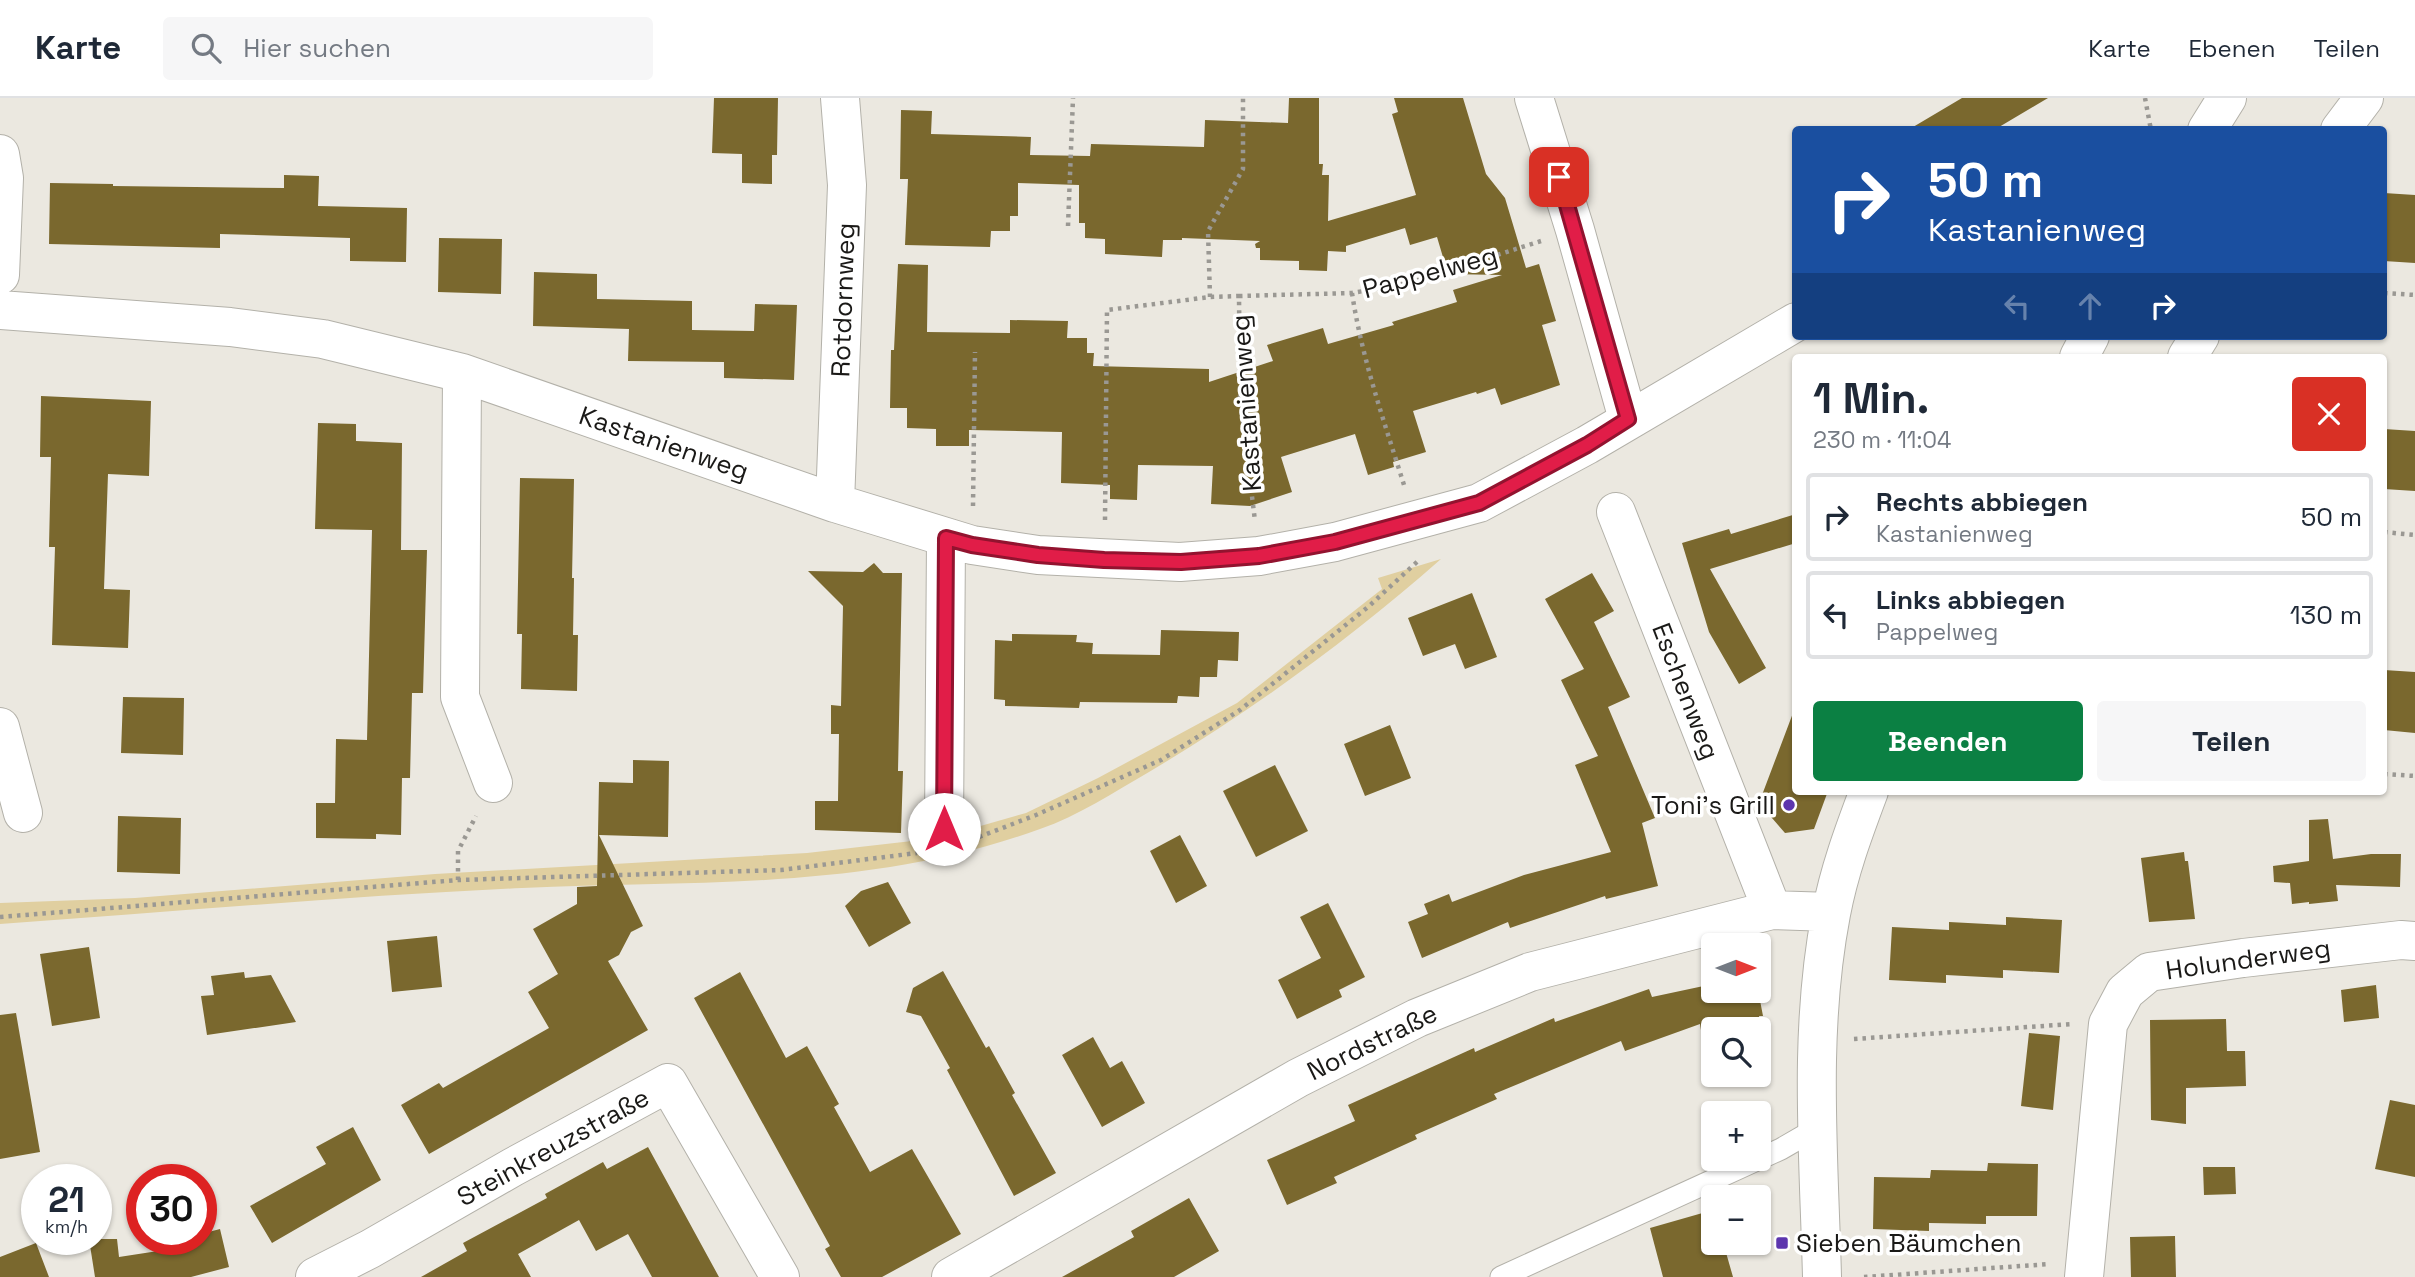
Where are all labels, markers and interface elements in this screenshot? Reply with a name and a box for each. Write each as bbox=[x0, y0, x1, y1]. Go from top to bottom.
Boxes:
search box bbox=[163, 17, 653, 80]
text: Karte bbox=[35, 27, 121, 69]
icon: search bbox=[187, 29, 225, 67]
text: Hier suchen bbox=[243, 31, 391, 65]
text: Karte bbox=[2088, 33, 2151, 64]
text: Ebenen bbox=[2189, 33, 2275, 64]
text: Teilen bbox=[2313, 33, 2380, 64]
pin bbox=[1529, 147, 1589, 207]
text: 50 m bbox=[1928, 149, 2043, 211]
icon: right bbox=[1813, 154, 1904, 245]
icon: arrive bbox=[1540, 158, 1578, 196]
text: Kastanienweg bbox=[1928, 210, 2146, 250]
street label: Rotdornweg bbox=[823, 222, 863, 378]
street label: Pappelweg bbox=[1359, 238, 1501, 306]
icon: left bbox=[1998, 287, 2036, 325]
icon: ahead bbox=[2071, 287, 2109, 325]
icon: right bbox=[2144, 287, 2182, 325]
street label: Kastanienweg bbox=[1223, 313, 1269, 493]
text: 1 Min. bbox=[1813, 372, 1929, 425]
button: close bbox=[2292, 377, 2366, 451]
street label: Kastanienweg bbox=[575, 398, 753, 488]
text: 230 m · 11:04 bbox=[1813, 425, 1951, 455]
text: Rechts abbiegen bbox=[1876, 485, 2088, 519]
icon: right bbox=[1817, 498, 1855, 536]
text: 50 m bbox=[2301, 500, 2362, 534]
text: Kastanienweg bbox=[1876, 519, 2033, 549]
text: Links abbiegen bbox=[1876, 583, 2065, 617]
icon: left bbox=[1817, 596, 1855, 634]
text: 130 m bbox=[2290, 598, 2362, 632]
text: Pappelweg bbox=[1876, 617, 1998, 647]
street label: Eschenweg bbox=[1644, 618, 1728, 764]
button: Beenden bbox=[1813, 701, 2083, 781]
button: Teilen bbox=[2097, 701, 2366, 781]
place label: Toni's Grill bbox=[1651, 788, 1775, 822]
position arrow bbox=[907, 792, 981, 866]
marker: Toni's Grill bbox=[1781, 797, 1797, 813]
street label: Holunderweg bbox=[2163, 931, 2333, 987]
north arrow bbox=[1701, 933, 1771, 1003]
map controls bbox=[1701, 933, 1771, 1255]
street label: Nordstraße bbox=[1301, 996, 1443, 1088]
button: search bbox=[1701, 1017, 1771, 1087]
street label: Steinkreuzstraße bbox=[451, 1080, 655, 1214]
button: + bbox=[1701, 1101, 1771, 1171]
speed limit sign: 30 bbox=[126, 1164, 217, 1255]
text: 21 bbox=[48, 1178, 85, 1222]
button: − bbox=[1701, 1185, 1771, 1255]
text: km/h bbox=[45, 1215, 88, 1238]
place label: Sieben Bäumchen bbox=[1796, 1226, 2021, 1260]
marker: Sieben Bäumchen bbox=[1774, 1235, 1790, 1251]

